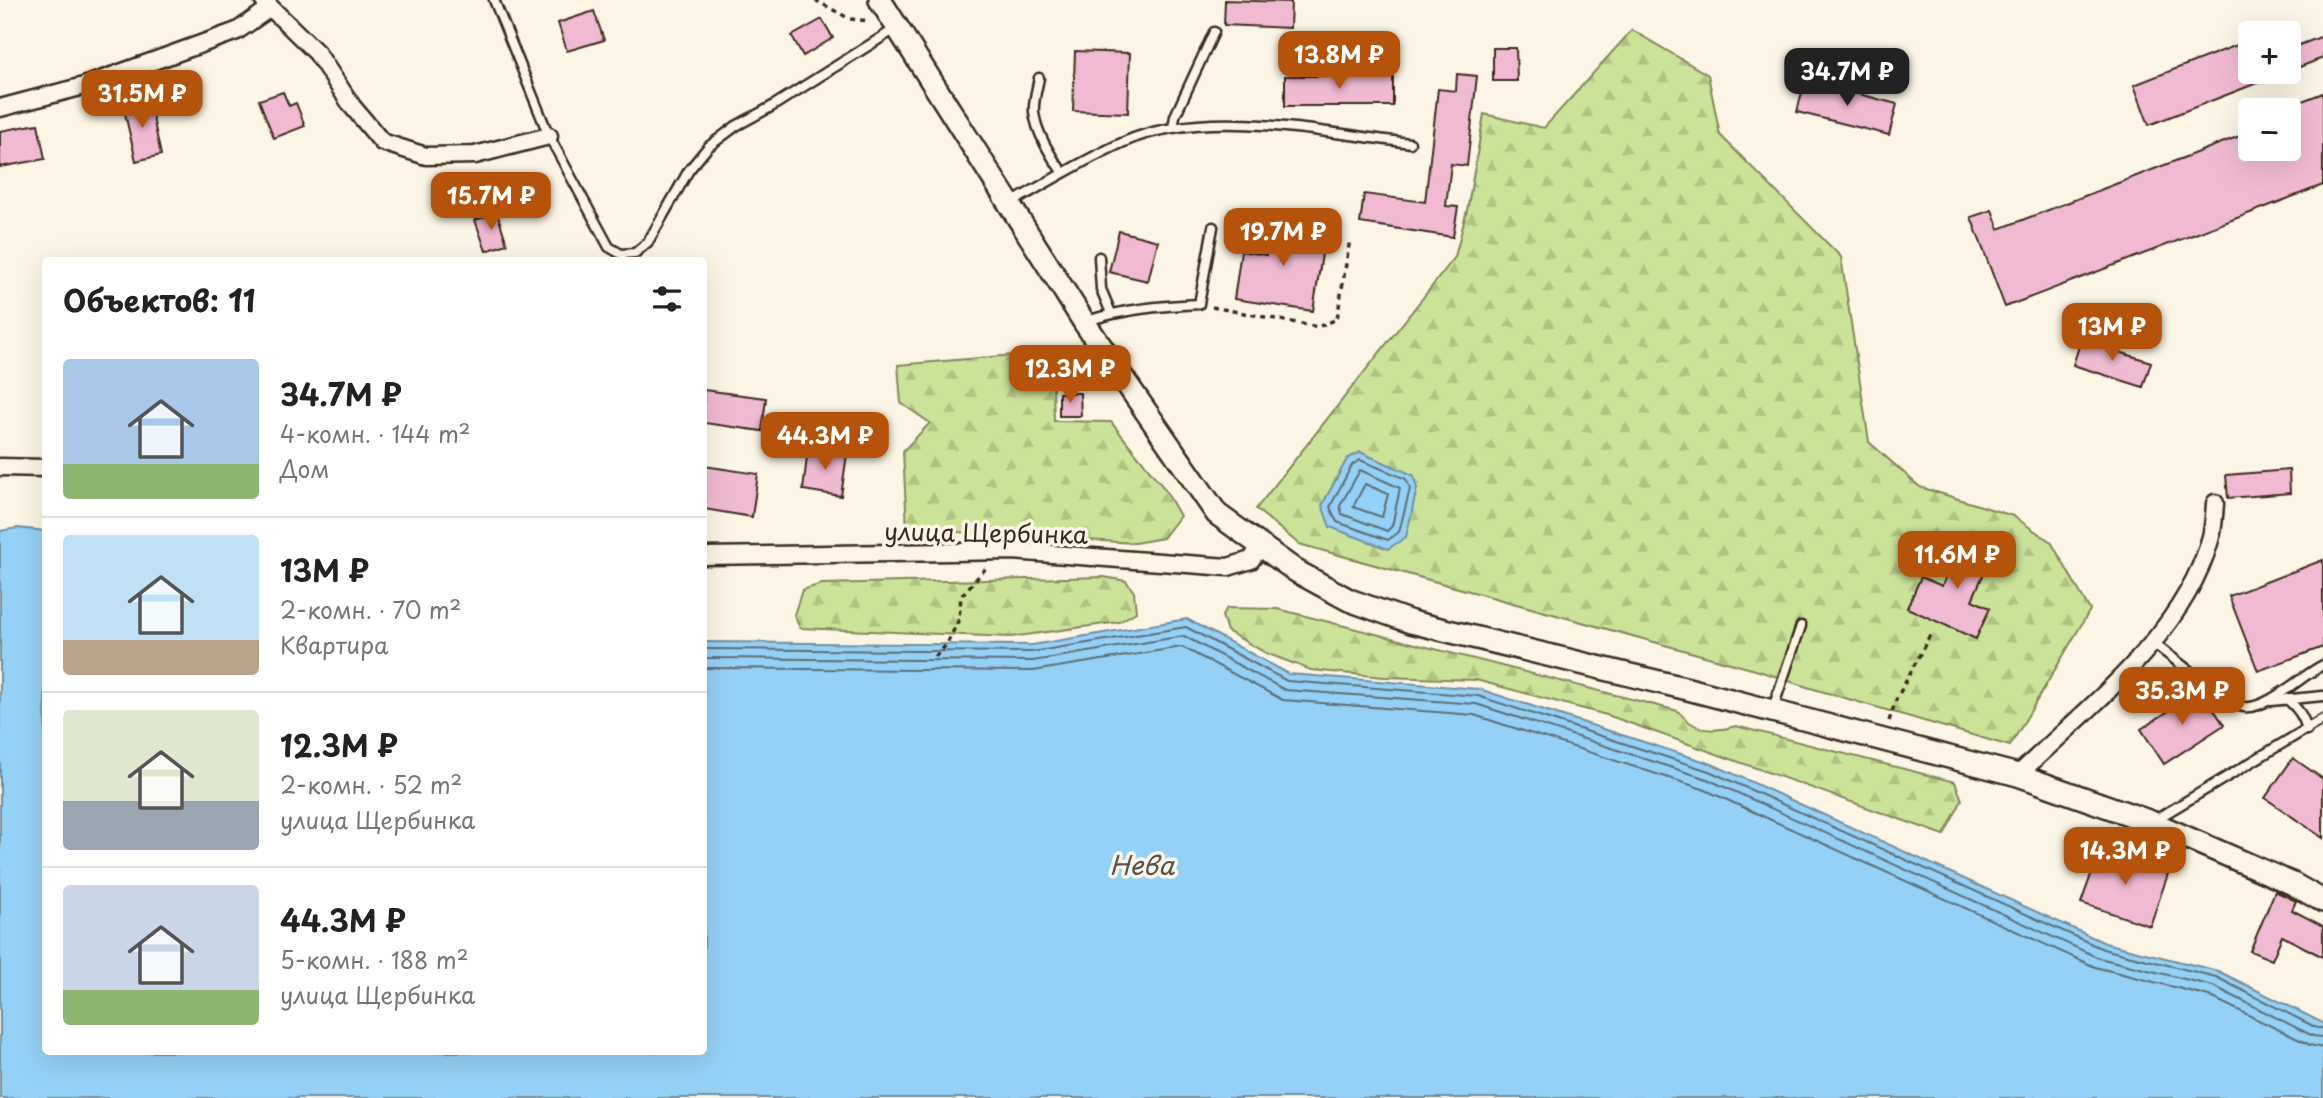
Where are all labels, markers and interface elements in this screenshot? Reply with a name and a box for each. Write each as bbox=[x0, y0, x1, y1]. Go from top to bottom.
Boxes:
map controls bbox=[2238, 21, 2301, 161]
button: + bbox=[2238, 21, 2301, 84]
pin: 13.8M ₽ bbox=[1274, 32, 1404, 91]
text: 13.8M ₽ bbox=[1294, 36, 1384, 71]
pin: 34.7M ₽ bbox=[1782, 48, 1912, 108]
text: 34.7M ₽ bbox=[1800, 53, 1894, 88]
pin: 31.5M ₽ bbox=[77, 71, 207, 130]
text: 31.5M ₽ bbox=[98, 75, 186, 110]
button: − bbox=[2238, 98, 2301, 161]
pin: 15.7M ₽ bbox=[426, 173, 556, 232]
text: 15.7M ₽ bbox=[447, 177, 535, 212]
pin: 19.7M ₽ bbox=[1218, 208, 1348, 268]
text: 19.7M ₽ bbox=[1240, 213, 1326, 248]
text: Объектов: 11 bbox=[63, 277, 256, 322]
icon: filters bbox=[648, 280, 686, 318]
pin: 13M ₽ bbox=[2063, 304, 2161, 363]
text: 13M ₽ bbox=[2078, 308, 2146, 343]
pin: 12.3M ₽ bbox=[1005, 346, 1135, 405]
text: 12.3M ₽ bbox=[1025, 350, 1115, 385]
text: 34.7M ₽ bbox=[280, 371, 402, 416]
icon: home bbox=[119, 387, 203, 471]
pin: 44.3M ₽ bbox=[760, 412, 890, 472]
text: 4-комн. · 144 m² bbox=[280, 416, 471, 451]
text: 44.3M ₽ bbox=[777, 417, 873, 452]
text: Дом bbox=[280, 451, 329, 486]
street label: улица Щербинка bbox=[884, 512, 1088, 552]
pin: 11.6M ₽ bbox=[1892, 532, 2022, 591]
text: 11.6M ₽ bbox=[1914, 536, 2000, 571]
text: 13M ₽ bbox=[280, 547, 369, 592]
icon: home bbox=[119, 563, 203, 647]
text: 2-комн. · 70 m² bbox=[280, 592, 461, 627]
text: Квартира bbox=[280, 627, 388, 662]
pin: 35.3M ₽ bbox=[2117, 668, 2247, 727]
text: 35.3M ₽ bbox=[2135, 672, 2229, 707]
text: 12.3M ₽ bbox=[280, 722, 398, 767]
icon: home bbox=[119, 738, 203, 822]
text: 2-комн. · 52 m² bbox=[280, 767, 462, 802]
text: улица Щербинка bbox=[280, 802, 475, 837]
pin: 14.3M ₽ bbox=[2060, 828, 2190, 887]
text: 14.3M ₽ bbox=[2080, 832, 2170, 867]
water label: Нева bbox=[1110, 845, 1175, 884]
text: 44.3M ₽ bbox=[280, 897, 406, 942]
icon: home bbox=[119, 913, 203, 997]
text: 5-комн. · 188 m² bbox=[280, 942, 469, 977]
text: улица Щербинка bbox=[280, 977, 475, 1012]

